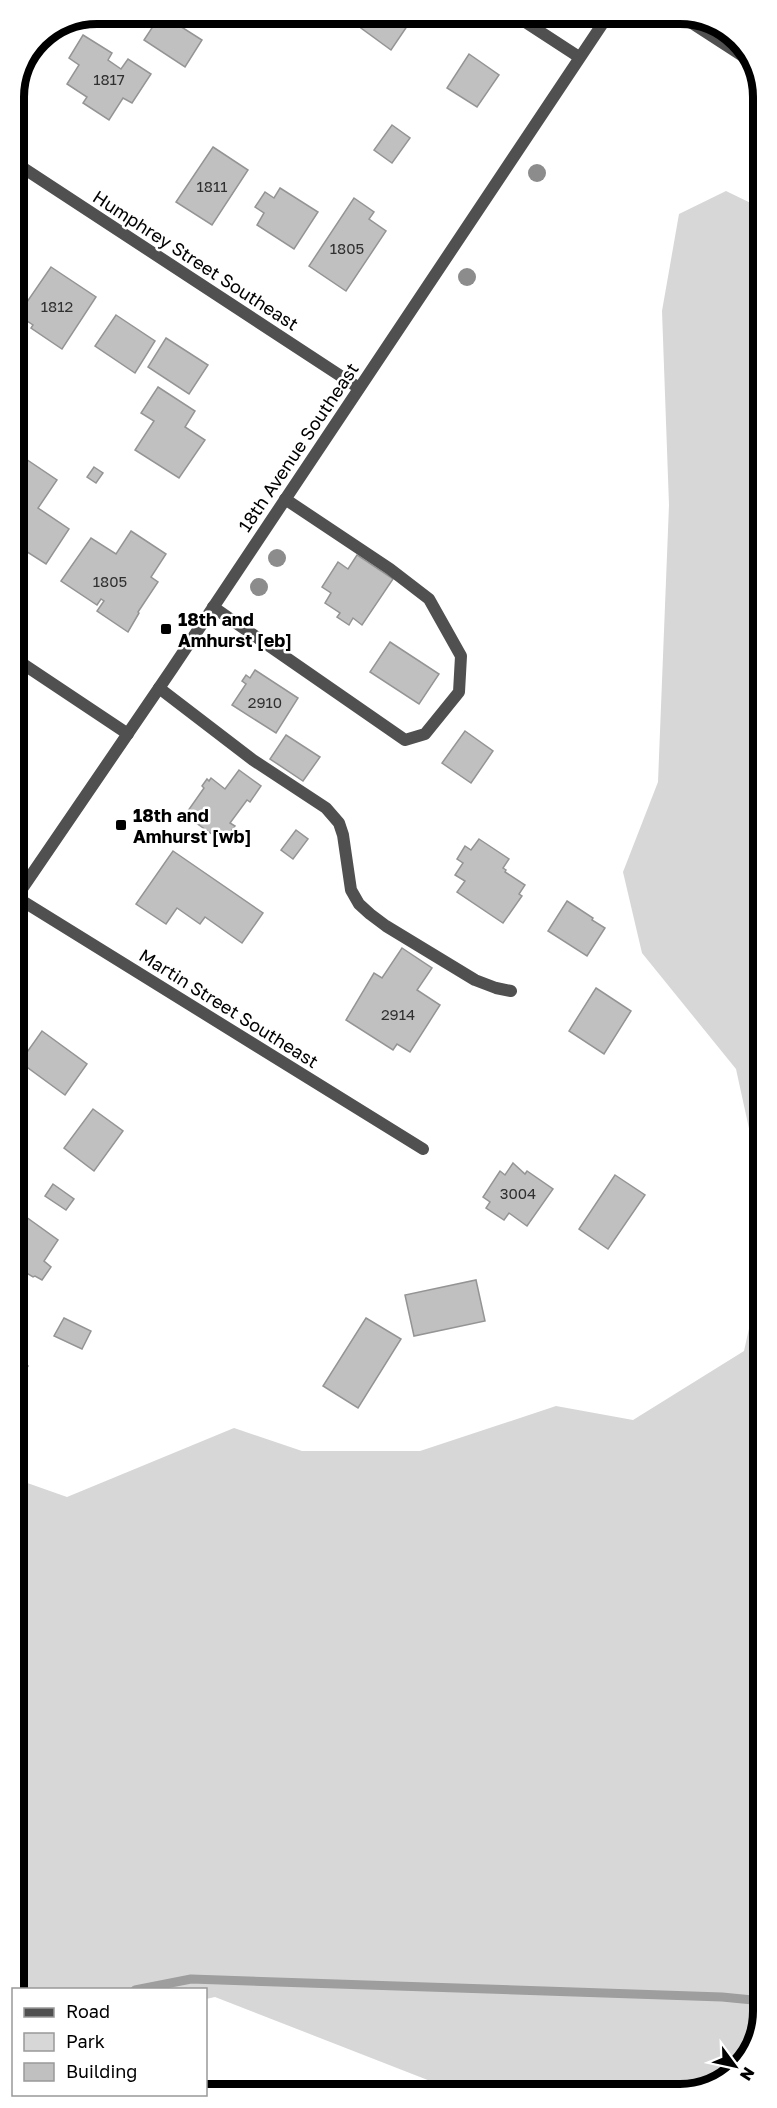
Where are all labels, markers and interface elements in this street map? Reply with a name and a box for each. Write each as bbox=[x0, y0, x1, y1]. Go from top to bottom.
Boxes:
house number: 1817 bbox=[93, 70, 125, 88]
house number: 1811 bbox=[197, 177, 227, 195]
street label: Humphrey Street Southeast bbox=[89, 185, 303, 335]
house number: 1805 bbox=[330, 239, 364, 257]
house number: 1812 bbox=[41, 297, 73, 315]
street label: 18th Avenue Southeast bbox=[233, 358, 363, 536]
house number: 1805 bbox=[93, 572, 127, 590]
place label: 18th and Amhurst [eb] bbox=[178, 608, 292, 651]
marker: 18th and Amhurst [eb] bbox=[159, 622, 173, 636]
house number: 2910 bbox=[248, 693, 282, 711]
place label: 18th and Amhurst [wb] bbox=[133, 804, 252, 847]
marker: 18th and Amhurst [wb] bbox=[114, 818, 128, 832]
street label: Martin Street Southeast bbox=[135, 944, 323, 1072]
house number: 2914 bbox=[381, 1005, 415, 1023]
house number: 3004 bbox=[500, 1184, 536, 1202]
legend bbox=[12, 1988, 207, 2096]
text: Road bbox=[66, 2000, 110, 2022]
text: Park bbox=[66, 2030, 105, 2052]
north arrow bbox=[705, 2036, 765, 2096]
text: Building bbox=[66, 2060, 137, 2082]
text: N bbox=[736, 2064, 759, 2085]

